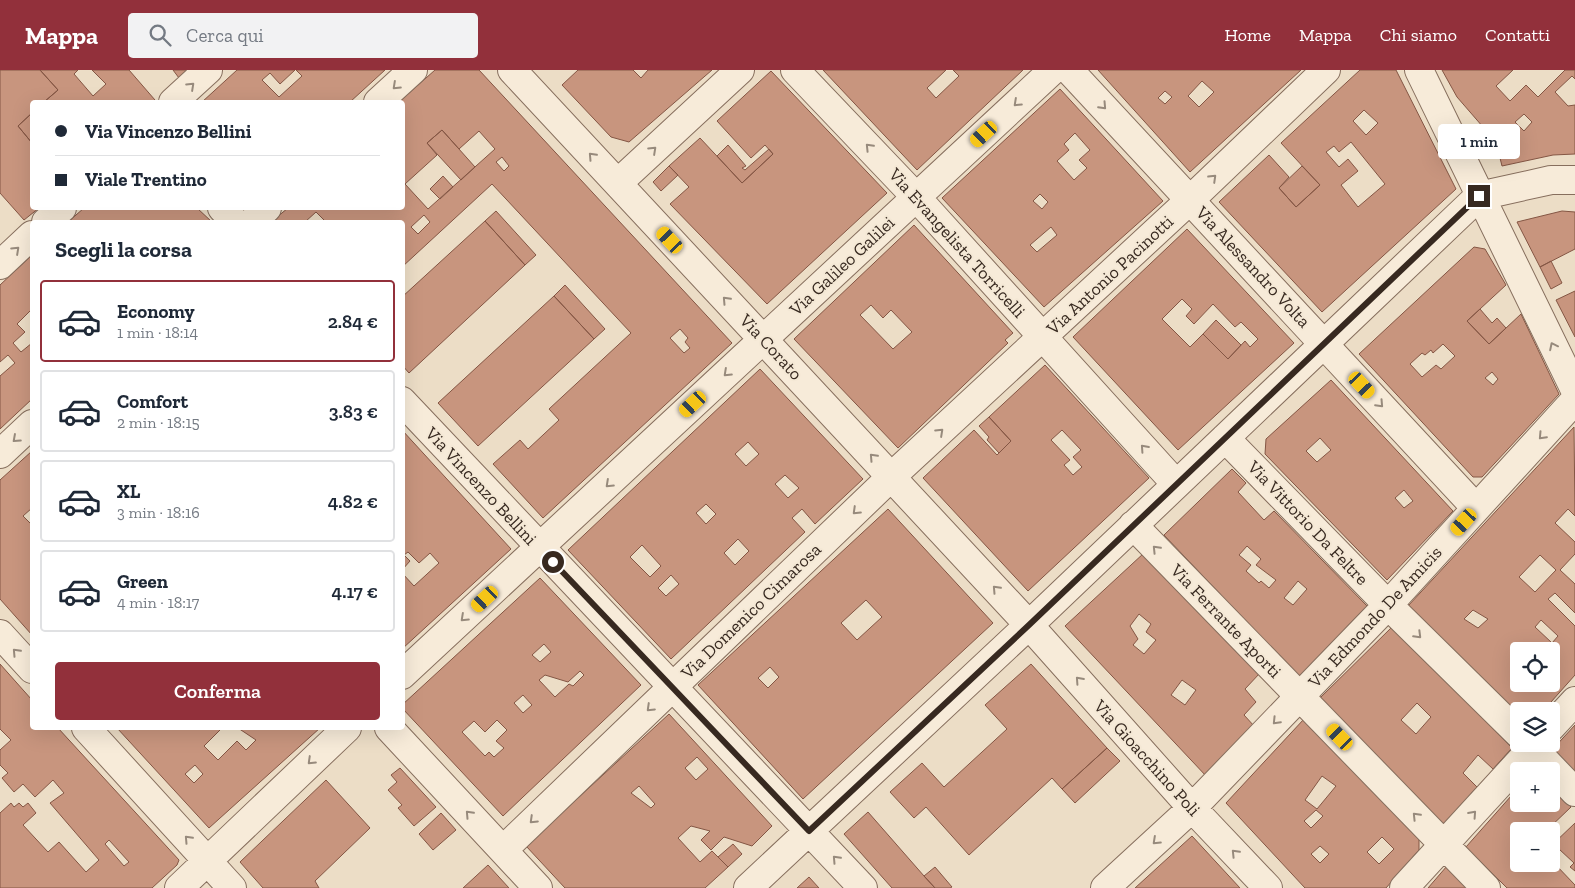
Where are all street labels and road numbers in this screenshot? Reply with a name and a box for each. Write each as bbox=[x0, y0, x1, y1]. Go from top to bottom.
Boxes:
street label: Via Evangelista Torricelli bbox=[883, 163, 1030, 322]
street label: Via Alessandro Volta bbox=[1190, 201, 1315, 333]
street label: Via Antonio Pacinotti bbox=[1041, 211, 1178, 340]
street label: Via Galileo Galilei bbox=[784, 212, 899, 321]
street label: Via Corato bbox=[734, 309, 807, 385]
street label: Via Vincenzo Bellini bbox=[420, 422, 541, 550]
street label: Via Vittorio Da Feltre bbox=[1242, 456, 1373, 590]
street label: Via Domenico Cimarosa bbox=[676, 538, 826, 684]
street label: Via Edmondo De Amicis bbox=[1303, 541, 1447, 693]
street label: Via Ferrante Aporti bbox=[1165, 559, 1286, 683]
street label: Via Gioacchino Poli bbox=[1088, 695, 1205, 821]

